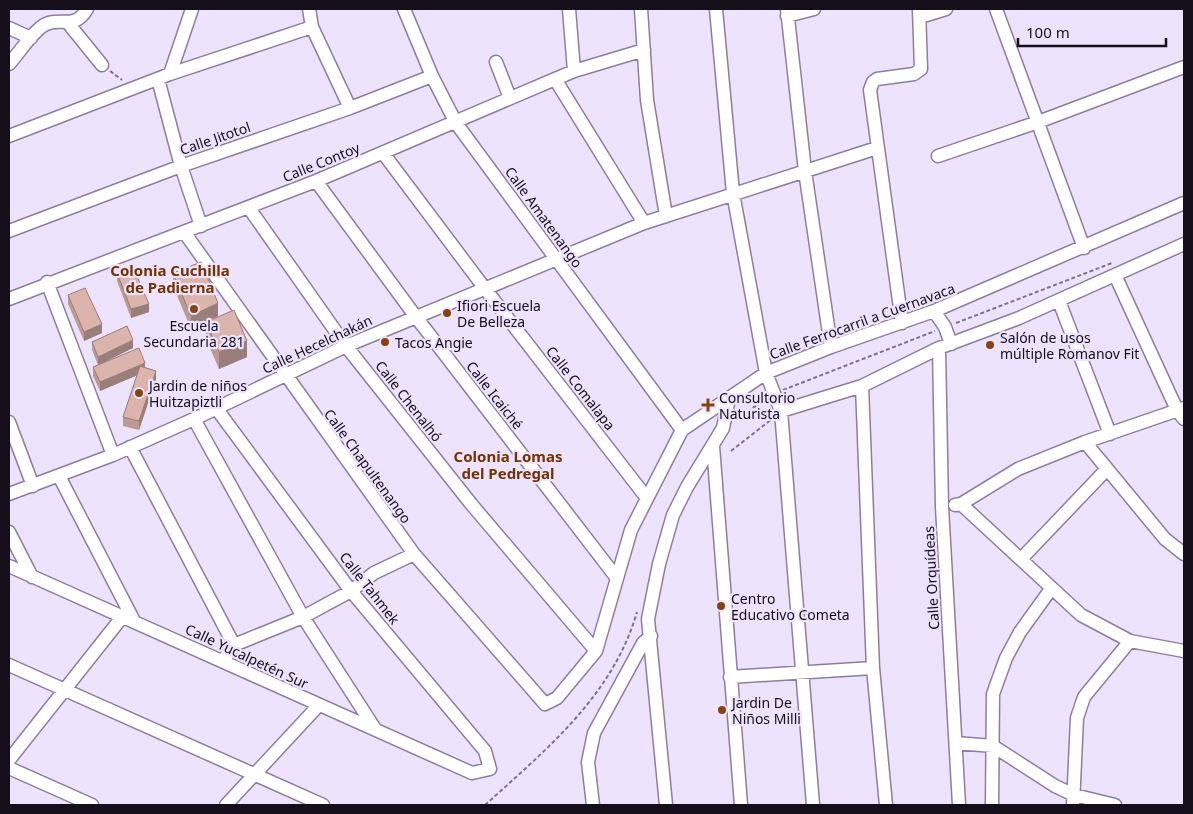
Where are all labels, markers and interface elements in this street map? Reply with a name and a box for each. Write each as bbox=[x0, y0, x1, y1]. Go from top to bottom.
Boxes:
scale bar bbox=[1018, 15, 1166, 47]
text: 100 m bbox=[1026, 22, 1070, 42]
street label: Calle Jitotol bbox=[177, 117, 253, 159]
street label: Calle Contoy bbox=[280, 138, 363, 186]
street label: Calle Amatenango bbox=[501, 163, 587, 271]
district label: Colonia Cuchilla de Padierna bbox=[110, 260, 230, 297]
street label: Calle Ferrocarril a Cuernavaca bbox=[767, 279, 957, 363]
place label: Ifiori Escuela De Belleza bbox=[457, 296, 541, 331]
marker: Escuela Secundaria 281 bbox=[188, 303, 200, 315]
marker: Ifiori Escuela De Belleza bbox=[441, 307, 453, 319]
street label: Calle Hecelchakán bbox=[259, 310, 375, 378]
place label: Escuela Secundaria 281 bbox=[144, 316, 244, 351]
place label: Salón de usos múltiple Romanov Fit bbox=[1000, 328, 1139, 363]
place label: Tacos Angie bbox=[395, 333, 473, 352]
marker: Tacos Angie bbox=[379, 336, 391, 348]
marker: Salón de usos múltiple Romanov Fit bbox=[984, 339, 996, 351]
street label: Calle Comalapa bbox=[542, 342, 620, 434]
street label: Calle Chenalhó bbox=[371, 356, 447, 446]
street label: Calle Icaiché bbox=[462, 357, 528, 433]
place label: Jardin de niños Huitzapiztli bbox=[147, 376, 247, 411]
marker: Jardin de niños Huitzapiztli bbox=[133, 387, 145, 399]
place label: Consultorio Naturista bbox=[719, 388, 795, 423]
marker: Consultorio Naturista bbox=[701, 398, 715, 412]
street label: Calle Chapultenango bbox=[320, 405, 416, 527]
district label: Colonia Lomas del Pedregal bbox=[454, 446, 562, 483]
street label: Calle Orquídeas bbox=[919, 525, 943, 630]
street label: Calle Tahmek bbox=[336, 548, 405, 629]
place label: Centro Educativo Cometa bbox=[731, 589, 850, 624]
marker: Centro Educativo Cometa bbox=[715, 600, 727, 612]
street label: Calle Yucalpetén Sur bbox=[182, 619, 312, 693]
place label: Jardin De Niños Milli bbox=[730, 693, 801, 728]
marker: Jardin De Niños Milli bbox=[716, 704, 728, 716]

